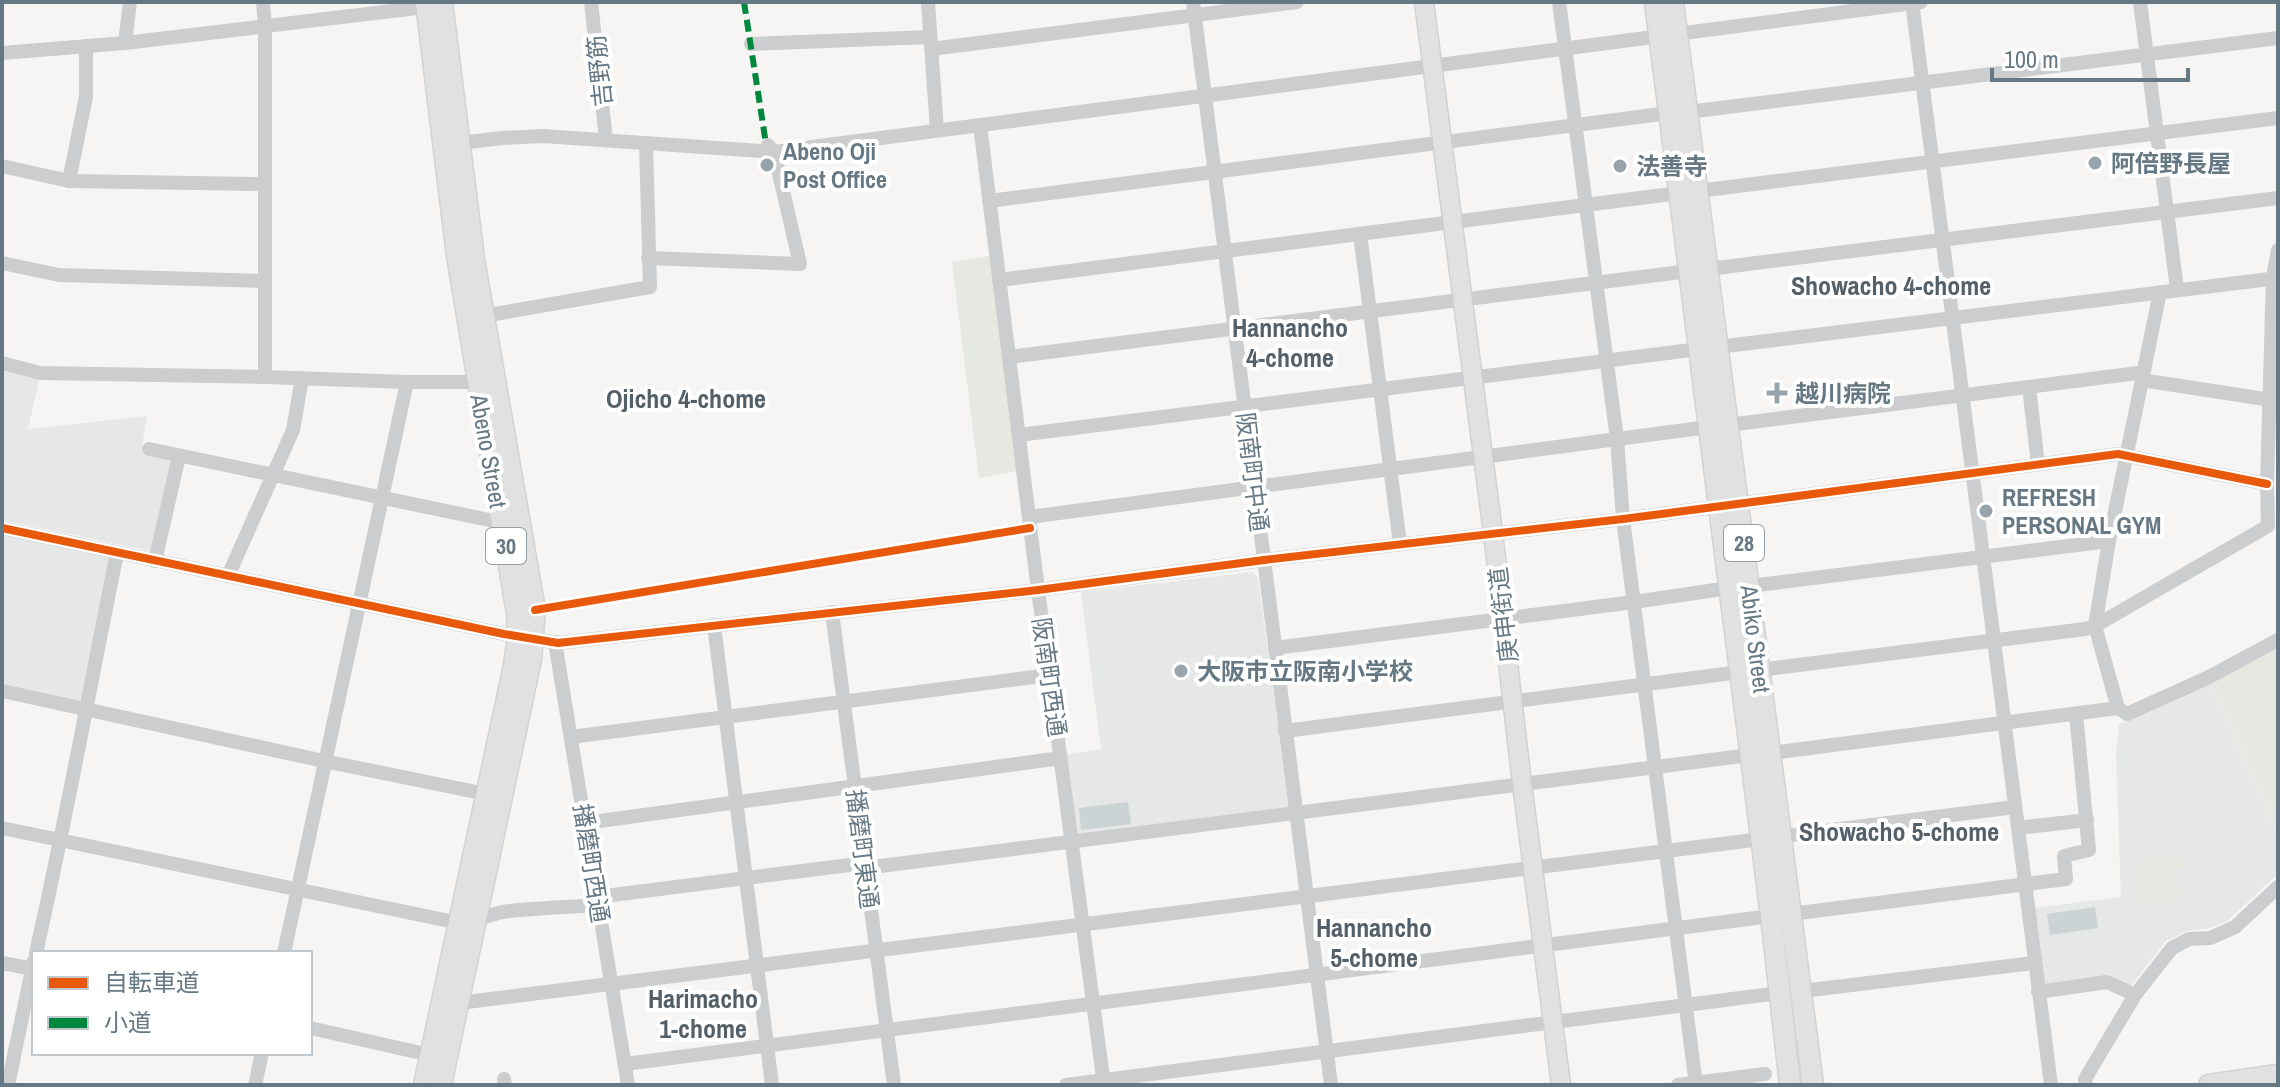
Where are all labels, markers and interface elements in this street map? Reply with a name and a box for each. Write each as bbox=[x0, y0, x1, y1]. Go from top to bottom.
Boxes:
scale bar bbox=[1992, 32, 2188, 82]
street label: 吉野筋 bbox=[579, 34, 619, 108]
text: 100 m bbox=[2004, 43, 2059, 75]
place label: Abeno Oji Post Office bbox=[783, 135, 887, 195]
place label: 阿倍野長屋 bbox=[2111, 147, 2231, 179]
place label: 法善寺 bbox=[1636, 150, 1708, 182]
marker: 阿倍野長屋 bbox=[2086, 154, 2104, 172]
marker: Abeno Oji Post Office bbox=[758, 156, 776, 174]
marker: 法善寺 bbox=[1611, 157, 1629, 175]
district label: Showacho 4-chome bbox=[1791, 268, 1991, 303]
district label: Hannancho 4-chome bbox=[1232, 310, 1348, 375]
place label: 越川病院 bbox=[1795, 377, 1891, 409]
district label: Ojicho 4-chome bbox=[606, 381, 766, 416]
marker: 越川病院 bbox=[1766, 382, 1788, 404]
street label: Abeno Street bbox=[463, 391, 515, 511]
street label: 阪南町中通 bbox=[1230, 410, 1276, 534]
place label: REFRESH PERSONAL GYM bbox=[2002, 481, 2161, 541]
marker: REFRESH PERSONAL GYM bbox=[1977, 502, 1995, 520]
road number: 28 bbox=[1724, 525, 1764, 561]
road number: 30 bbox=[486, 528, 526, 564]
street label: 庚申街道 bbox=[1481, 565, 1525, 665]
street label: Abiko Street bbox=[1733, 582, 1779, 695]
street label: 阪南町西通 bbox=[1026, 615, 1074, 739]
place label: 大阪市立阪南小学校 bbox=[1197, 655, 1413, 687]
marker: 大阪市立阪南小学校 bbox=[1172, 662, 1190, 680]
street label: 播磨町東通 bbox=[840, 787, 886, 911]
street label: 播磨町西通 bbox=[567, 801, 617, 925]
district label: Showacho 5-chome bbox=[1799, 814, 1999, 849]
district label: Hannancho 5-chome bbox=[1316, 910, 1432, 975]
legend bbox=[32, 951, 312, 1055]
text: 自転車道 bbox=[104, 966, 200, 998]
district label: Harimacho 1-chome bbox=[648, 981, 758, 1046]
text: 小道 bbox=[104, 1006, 152, 1038]

